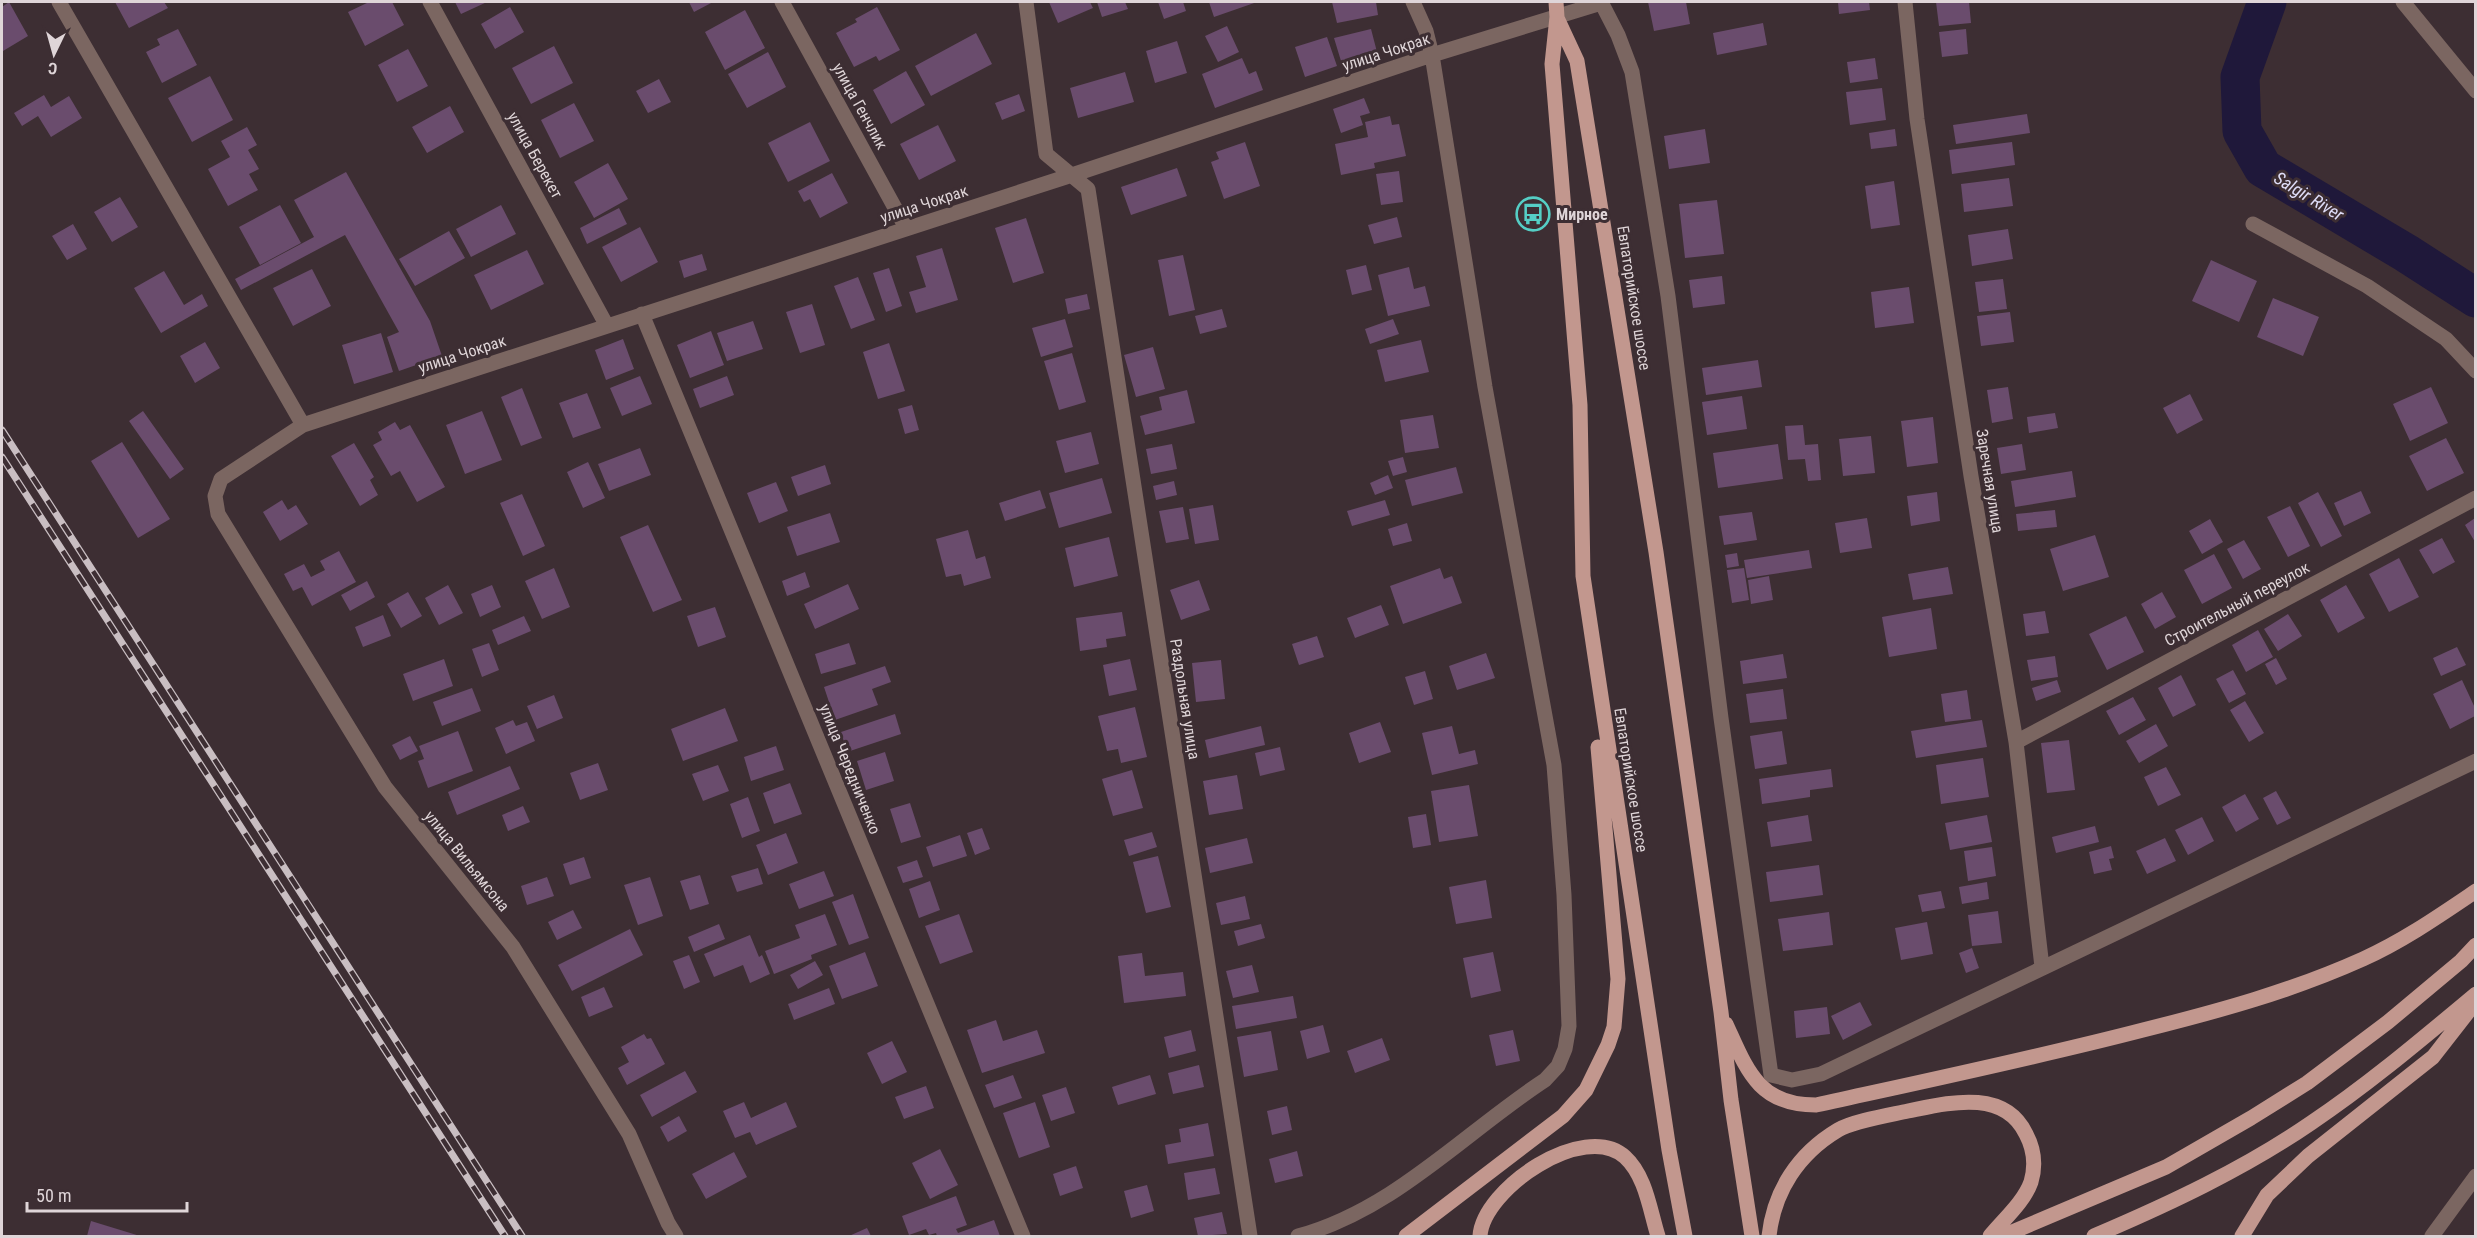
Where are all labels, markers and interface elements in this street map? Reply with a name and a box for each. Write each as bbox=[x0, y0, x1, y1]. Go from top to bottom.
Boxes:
north arrow bbox=[24, 24, 84, 84]
street label: улица Чокрак bbox=[1340, 29, 1432, 75]
text: С bbox=[47, 59, 58, 78]
street label: улица Генчлик bbox=[828, 59, 892, 153]
street label: улица Берекет bbox=[503, 108, 567, 202]
water label: Salgir River bbox=[2270, 167, 2348, 225]
street label: улица Чокрак bbox=[878, 181, 970, 227]
bus stop icon: Мирное bbox=[1515, 196, 1551, 232]
place label: Мирное bbox=[1556, 205, 1608, 224]
street label: Евпаторийское шоссе bbox=[1613, 224, 1655, 372]
street label: улица Чокрак bbox=[416, 331, 508, 377]
street label: Заречная улица bbox=[1972, 428, 2008, 534]
street label: Строительный переулок bbox=[2161, 558, 2313, 650]
street label: Раздольная улица bbox=[1166, 637, 1204, 761]
street label: улица Чередниченко bbox=[815, 701, 885, 837]
street label: Евпаторийское шоссе bbox=[1610, 706, 1652, 854]
street label: улица Вильямсона bbox=[420, 807, 514, 915]
scale bar bbox=[27, 1175, 188, 1213]
text: 50 m bbox=[36, 1185, 71, 1206]

